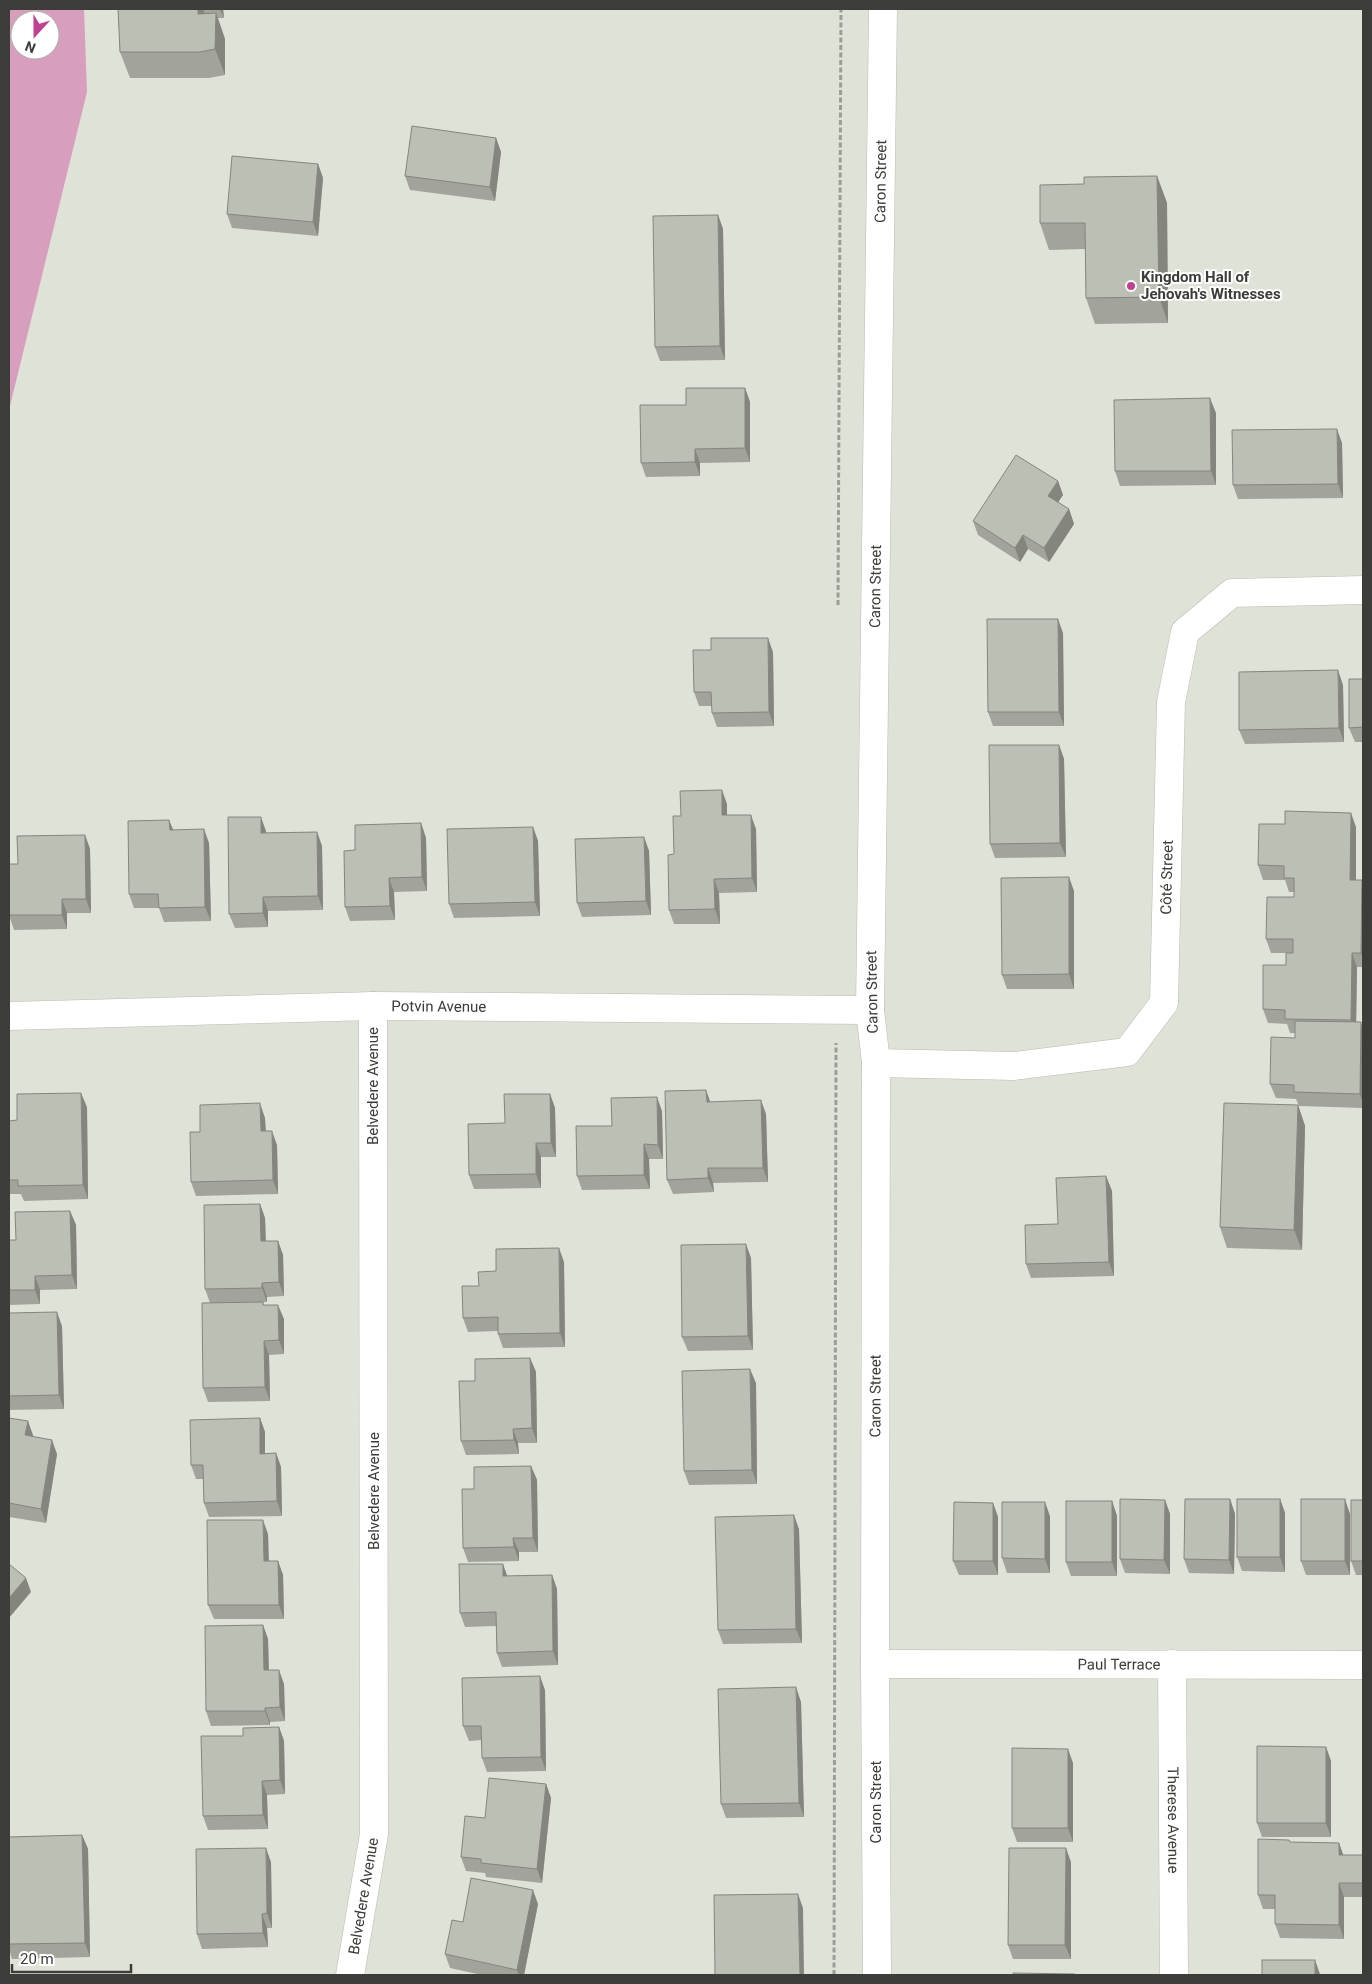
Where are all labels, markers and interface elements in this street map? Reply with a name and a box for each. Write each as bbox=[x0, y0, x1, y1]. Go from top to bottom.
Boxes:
north arrow bbox=[10, 10, 60, 60]
text: N bbox=[23, 38, 38, 56]
street label: Caron Street bbox=[871, 140, 890, 223]
place label: Kingdom Hall of Jehovah's Witnesses bbox=[1141, 268, 1281, 303]
marker: Kingdom Hall of Jehovah's Witnesses bbox=[1125, 280, 1137, 292]
street label: Caron Street bbox=[866, 545, 885, 628]
street label: Côté Street bbox=[1157, 840, 1177, 915]
street label: Caron Street bbox=[862, 950, 882, 1034]
street label: Potvin Avenue bbox=[391, 997, 486, 1016]
street label: Belvedere Avenue bbox=[364, 1027, 382, 1145]
street label: Caron Street bbox=[866, 1354, 885, 1438]
street label: Belvedere Avenue bbox=[365, 1432, 383, 1550]
street label: Paul Terrace bbox=[1077, 1655, 1161, 1674]
street label: Caron Street bbox=[867, 1760, 885, 1844]
street label: Therese Avenue bbox=[1164, 1767, 1182, 1873]
street label: Belvedere Avenue bbox=[345, 1836, 382, 1956]
scale bar bbox=[12, 1942, 131, 1974]
text: 20 m bbox=[20, 1950, 54, 1968]

